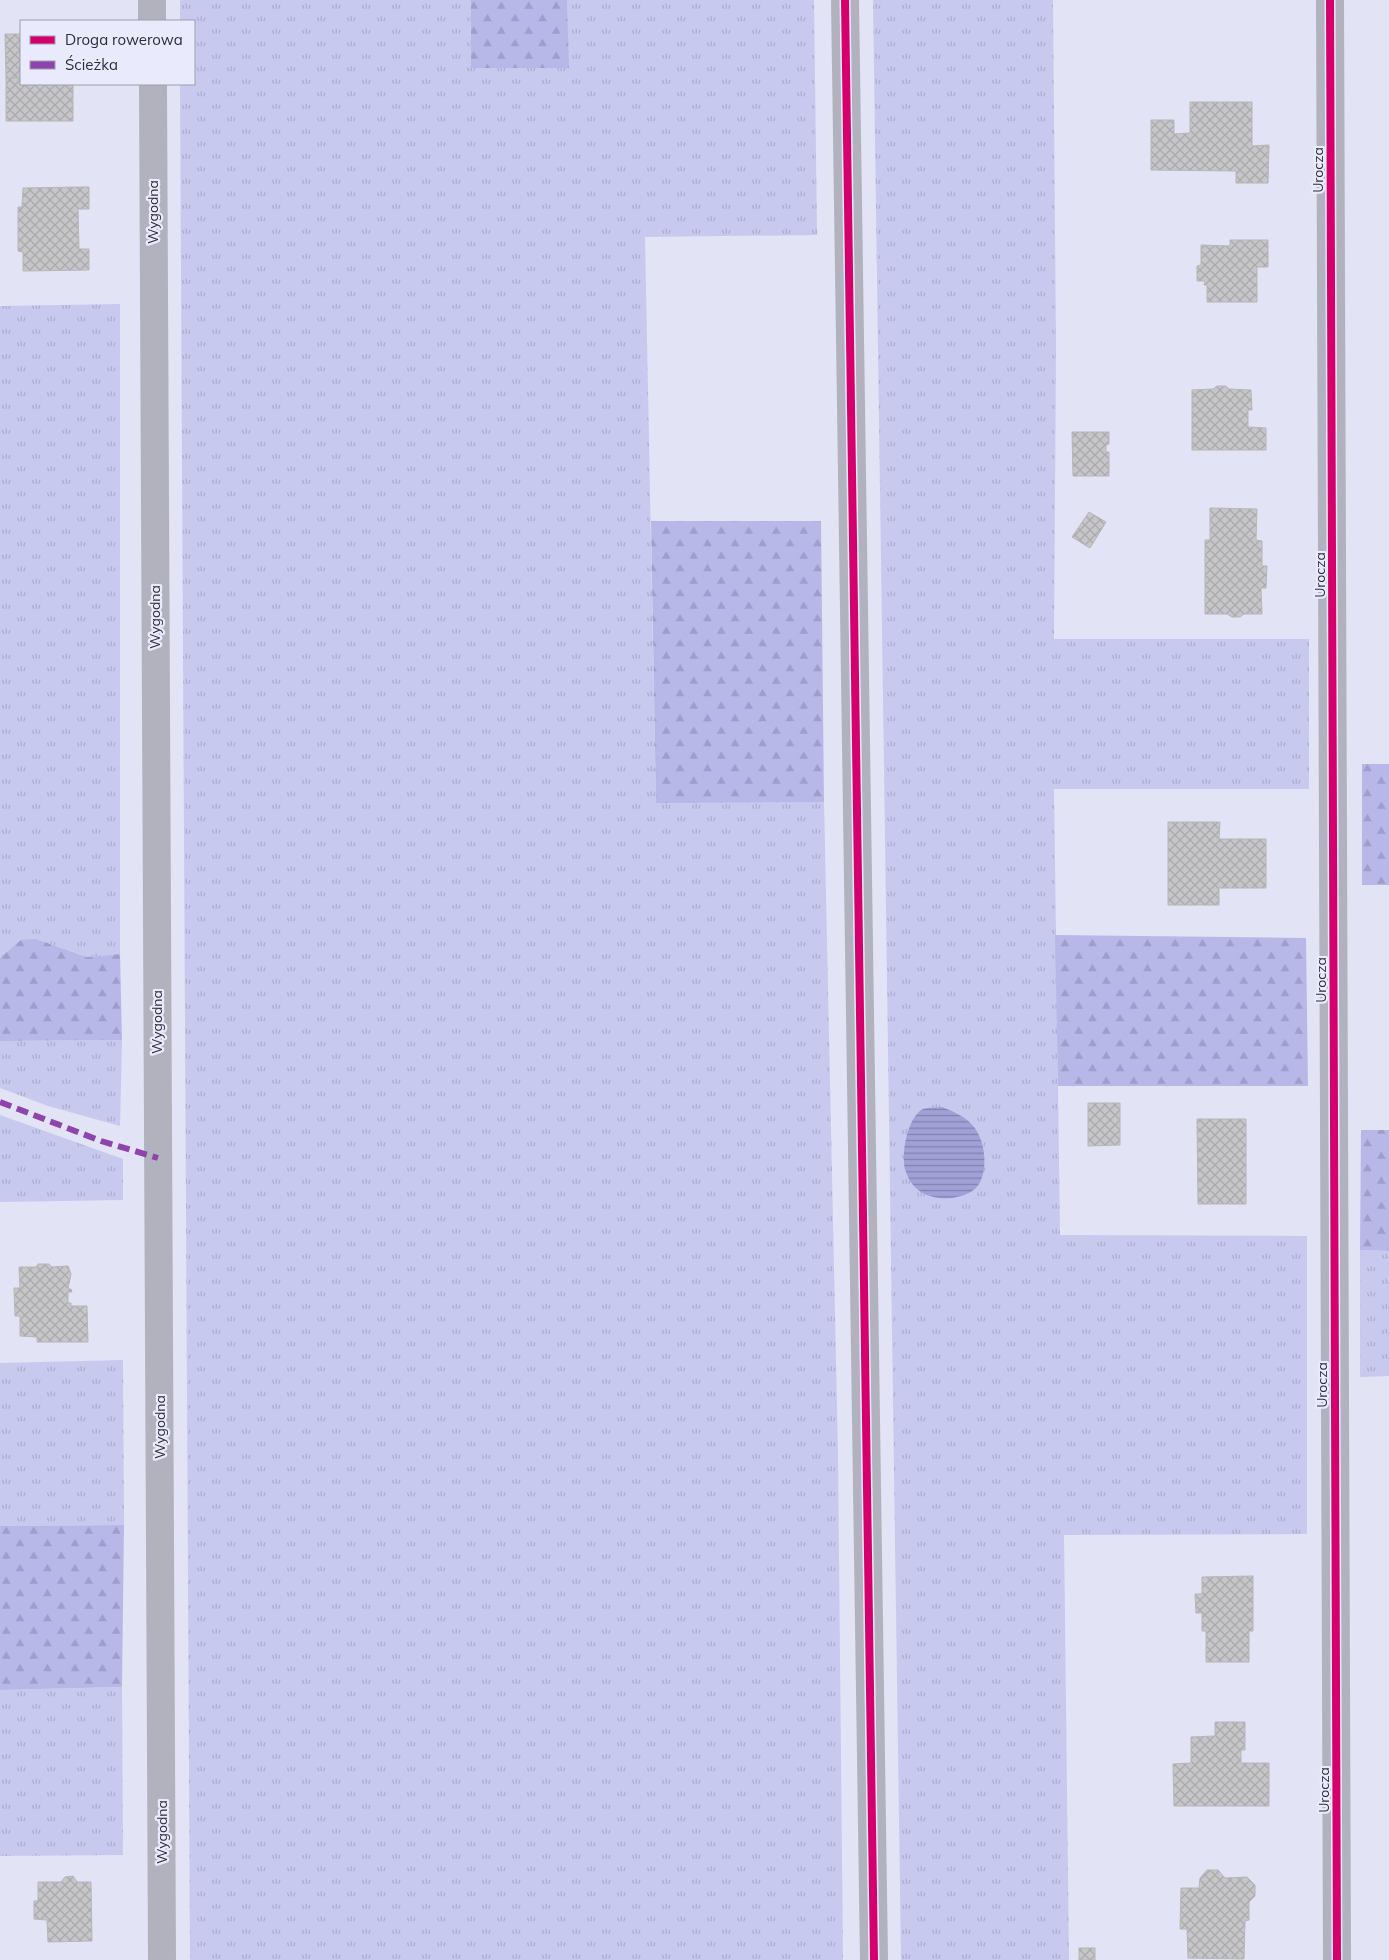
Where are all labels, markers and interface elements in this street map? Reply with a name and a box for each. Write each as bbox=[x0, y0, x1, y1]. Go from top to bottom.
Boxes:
legend bbox=[20, 20, 195, 85]
text: Droga rowerowa bbox=[65, 30, 183, 49]
text: Ścieżka bbox=[65, 55, 118, 74]
street label: Urocza bbox=[1309, 147, 1327, 193]
street label: Wygodna bbox=[144, 180, 162, 244]
street label: Urocza bbox=[1311, 552, 1329, 598]
street label: Wygodna bbox=[146, 585, 164, 649]
street label: Urocza bbox=[1312, 957, 1330, 1003]
street label: Wygodna bbox=[148, 990, 166, 1054]
street label: Urocza bbox=[1313, 1362, 1331, 1408]
street label: Wygodna bbox=[151, 1395, 169, 1459]
street label: Urocza bbox=[1315, 1767, 1333, 1813]
street label: Wygodna bbox=[153, 1800, 171, 1864]

